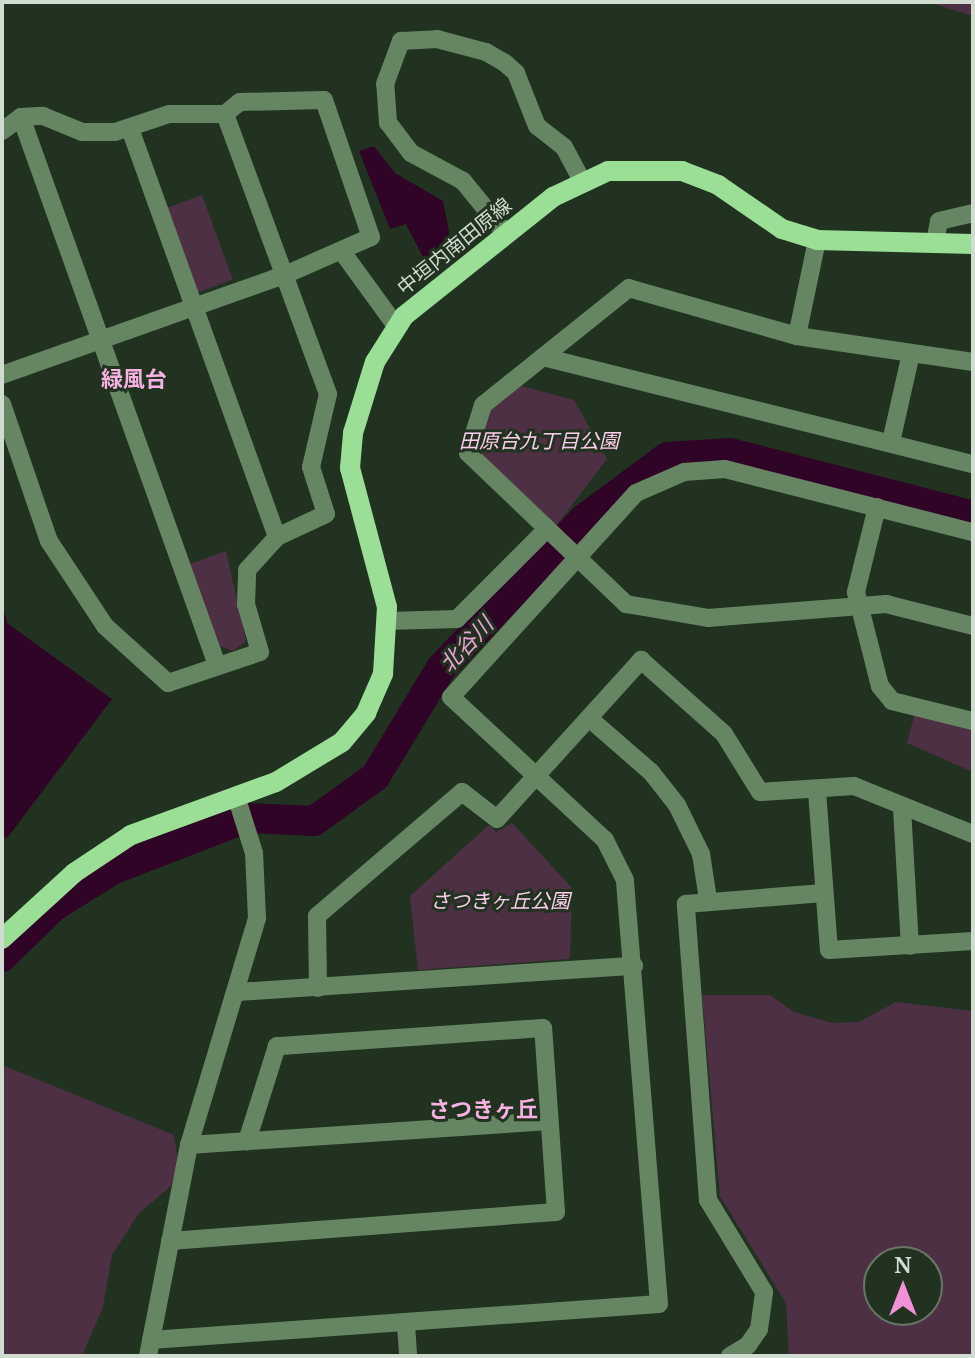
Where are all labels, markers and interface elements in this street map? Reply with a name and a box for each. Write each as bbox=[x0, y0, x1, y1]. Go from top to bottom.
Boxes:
street label: 中垣内南田原線 bbox=[392, 193, 516, 299]
district label: 緑風台 bbox=[101, 366, 167, 392]
park label: 田原台九丁目公園 bbox=[459, 428, 619, 452]
water label: 北谷川 bbox=[434, 611, 498, 677]
park label: さつきヶ丘公園 bbox=[430, 888, 570, 912]
district label: さつきヶ丘 bbox=[428, 1096, 538, 1122]
north arrow bbox=[863, 1246, 943, 1326]
text: N bbox=[894, 1249, 912, 1279]

